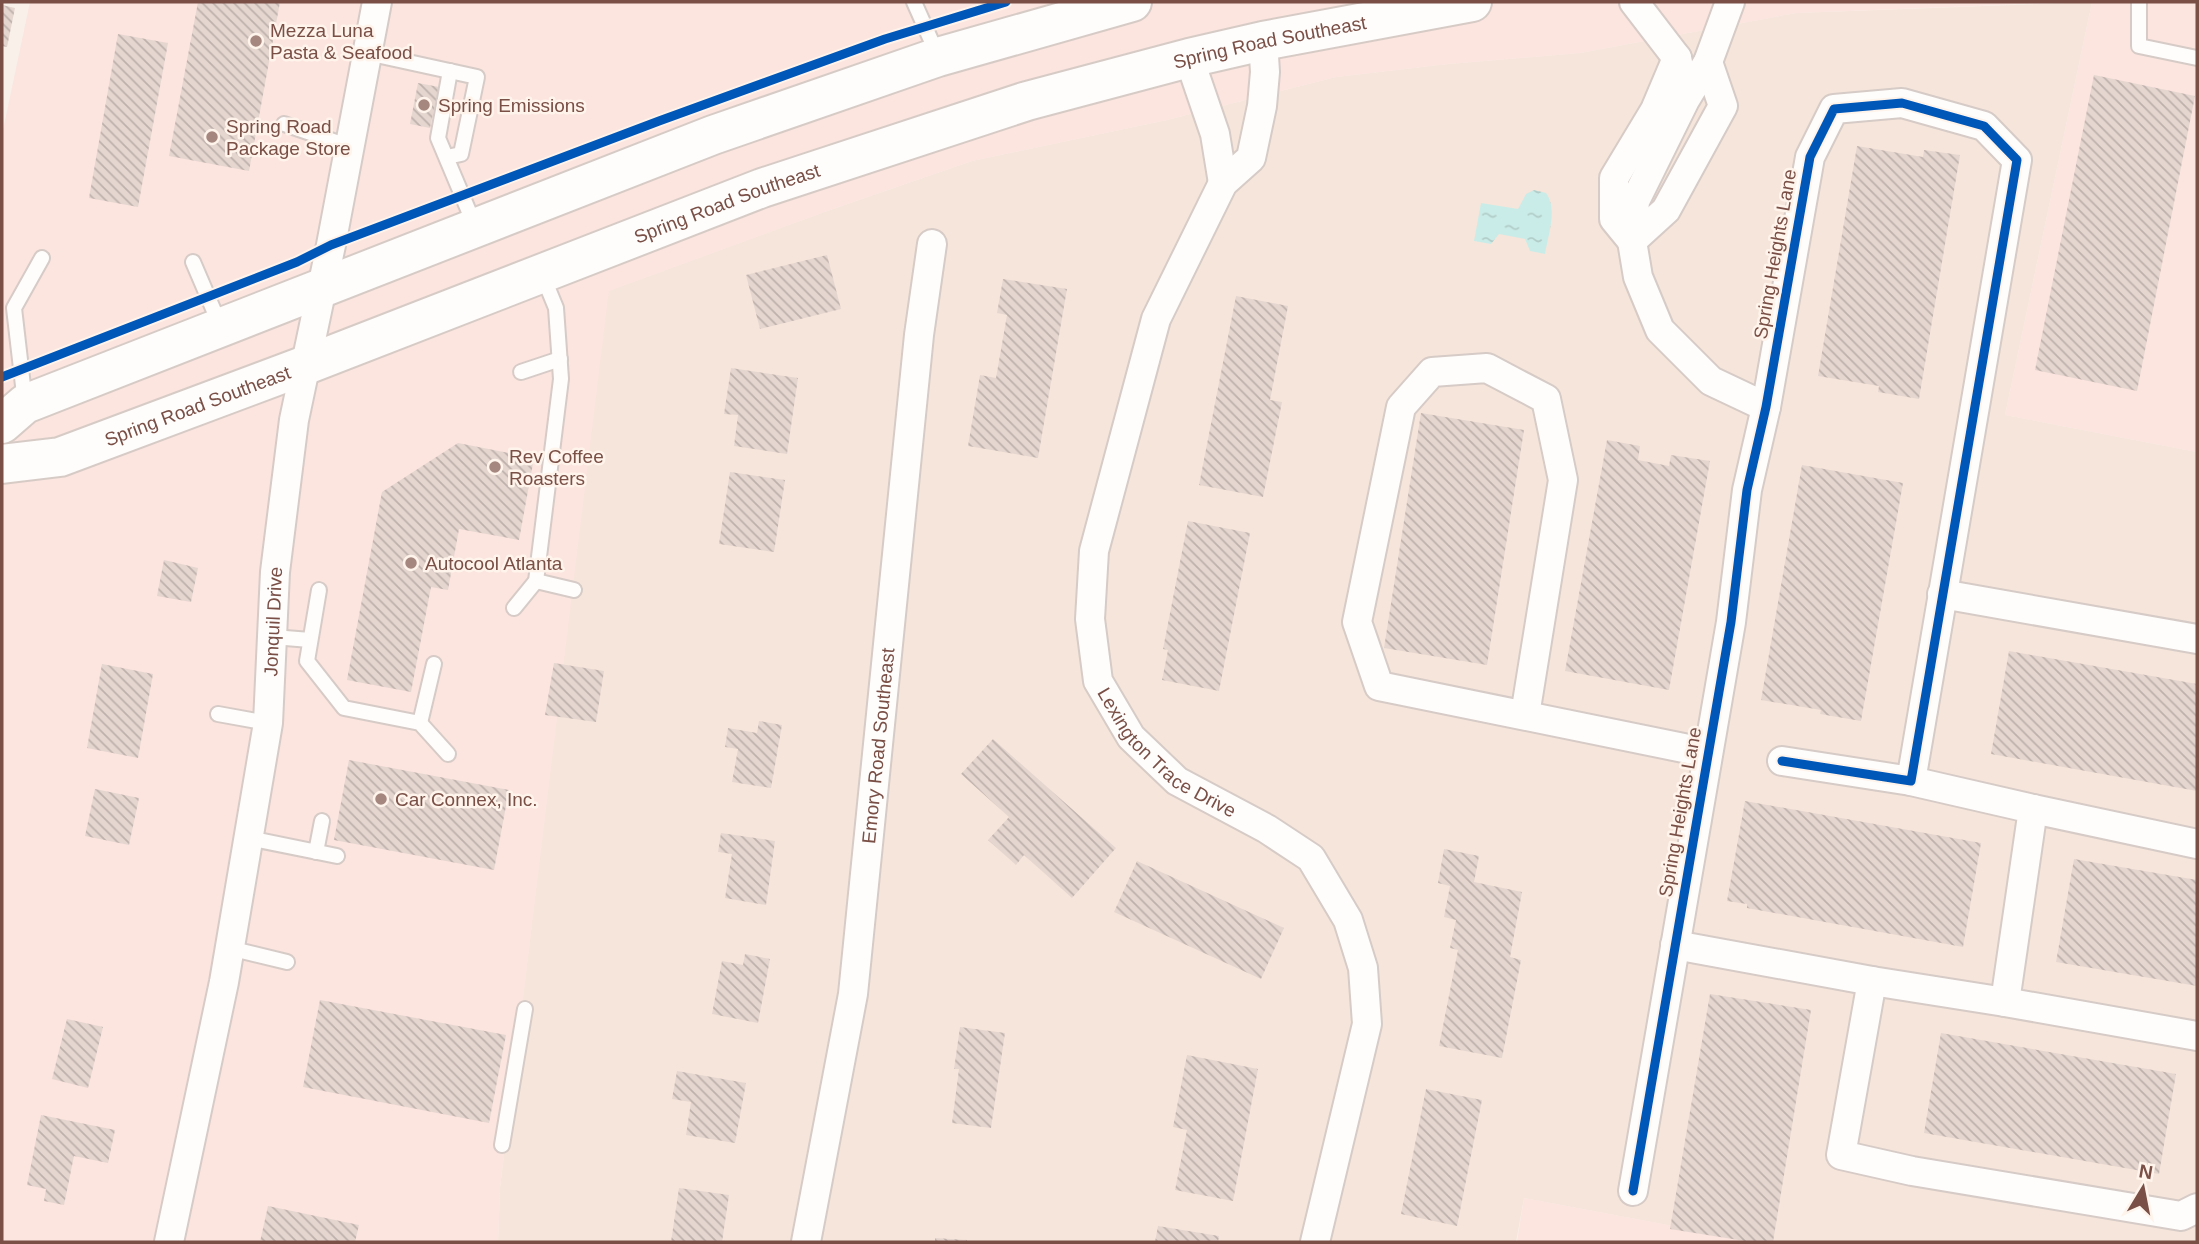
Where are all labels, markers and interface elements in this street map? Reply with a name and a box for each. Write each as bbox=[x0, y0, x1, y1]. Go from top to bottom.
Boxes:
street label: Spring Road Southeast bbox=[1171, 11, 1369, 72]
place label: Mezza Luna Pasta & Seafood bbox=[270, 20, 413, 63]
marker: Mezza Luna Pasta & Seafood bbox=[248, 33, 264, 49]
place label: Spring Emissions bbox=[438, 95, 585, 116]
marker: Spring Emissions bbox=[416, 97, 432, 113]
place label: Spring Road Package Store bbox=[226, 116, 351, 159]
marker: Spring Road Package Store bbox=[204, 129, 220, 145]
street label: Spring Road Southeast bbox=[631, 159, 823, 247]
street label: Spring Heights Lane bbox=[1750, 167, 1800, 341]
street label: Spring Road Southeast bbox=[102, 361, 294, 450]
place label: Rev Coffee Roasters bbox=[509, 446, 604, 489]
marker: Rev Coffee Roasters bbox=[487, 459, 503, 475]
place label: Autocool Atlanta bbox=[425, 553, 563, 574]
marker: Autocool Atlanta bbox=[403, 555, 419, 571]
street label: Jonquil Drive bbox=[260, 565, 286, 677]
street label: Emory Road Southeast bbox=[858, 646, 898, 845]
street label: Lexington Trace Drive bbox=[1094, 684, 1240, 821]
street label: Spring Heights Lane bbox=[1655, 725, 1705, 899]
place label: Car Connex, Inc. bbox=[395, 789, 538, 810]
marker: Car Connex, Inc. bbox=[373, 791, 389, 807]
north arrow bbox=[2108, 1153, 2178, 1223]
text: N bbox=[2137, 1160, 2154, 1183]

